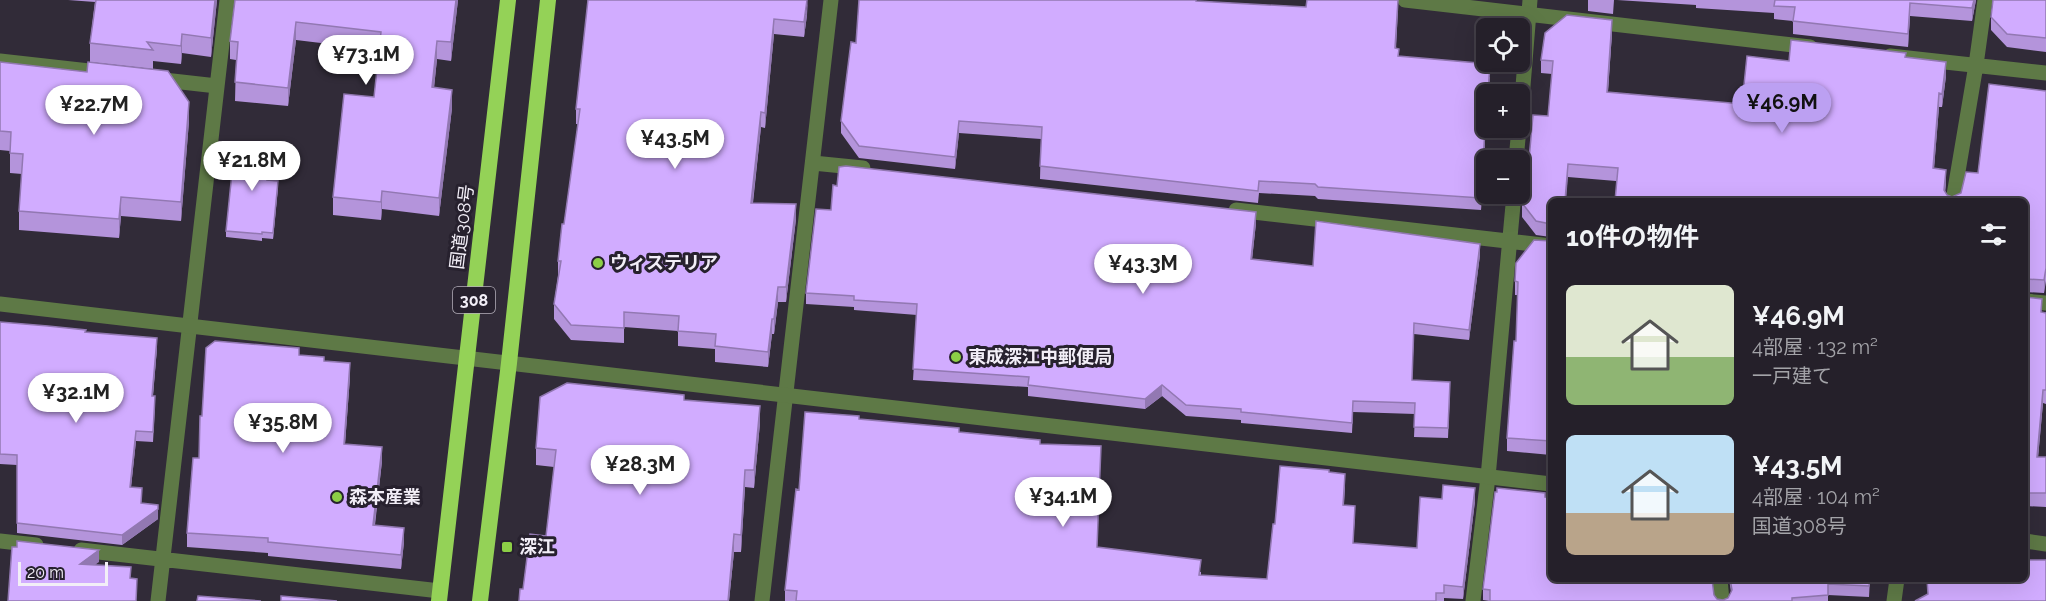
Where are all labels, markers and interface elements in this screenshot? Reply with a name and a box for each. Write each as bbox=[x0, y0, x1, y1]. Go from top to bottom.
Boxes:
map controls bbox=[1476, 18, 1530, 204]
button: locate bbox=[1476, 18, 1530, 72]
pin: ¥73.1M bbox=[317, 35, 415, 86]
text: ¥73.1M bbox=[332, 42, 400, 66]
pin: ¥46.9M bbox=[1733, 83, 1831, 134]
button: + bbox=[1476, 84, 1530, 138]
pin: ¥22.7M bbox=[45, 85, 143, 136]
text: ¥46.9M bbox=[1746, 90, 1818, 114]
text: ¥22.7M bbox=[59, 92, 129, 116]
pin: ¥43.5M bbox=[626, 119, 724, 170]
text: ¥43.5M bbox=[640, 126, 710, 150]
pin: ¥21.8M bbox=[203, 141, 301, 192]
text: ¥21.8M bbox=[217, 148, 287, 172]
button: − bbox=[1476, 150, 1530, 204]
street label: 国道308号 bbox=[446, 183, 477, 271]
icon: filters bbox=[1977, 218, 2010, 251]
text: 10件の物件 bbox=[1566, 222, 1699, 252]
pin: ¥43.3M bbox=[1094, 244, 1192, 295]
text: ¥43.3M bbox=[1108, 251, 1178, 275]
place label: ウィステリア bbox=[610, 252, 718, 273]
marker: ウィステリア bbox=[591, 256, 605, 270]
road number: 308 bbox=[453, 287, 495, 313]
text: ¥46.9M bbox=[1752, 301, 1845, 331]
icon: home bbox=[1614, 309, 1686, 381]
text: 4部屋 · 132 m² bbox=[1752, 335, 1878, 359]
place label: 東成深江中郵便局 bbox=[968, 346, 1112, 367]
marker: 東成深江中郵便局 bbox=[949, 350, 963, 364]
text: 一戸建て bbox=[1752, 364, 1832, 388]
pin: ¥32.1M bbox=[27, 373, 125, 424]
text: ¥32.1M bbox=[42, 380, 110, 404]
pin: ¥35.8M bbox=[234, 403, 332, 454]
text: ¥35.8M bbox=[248, 410, 318, 434]
pin: ¥28.3M bbox=[591, 445, 689, 496]
text: ¥43.5M bbox=[1752, 451, 1843, 481]
text: ¥28.3M bbox=[605, 452, 675, 476]
icon: home bbox=[1614, 459, 1686, 531]
pin: ¥34.1M bbox=[1014, 477, 1112, 528]
text: ¥34.1M bbox=[1029, 484, 1097, 508]
text: 4部屋 · 104 m² bbox=[1752, 485, 1880, 509]
place label: 森本産業 bbox=[349, 486, 421, 507]
marker: 森本産業 bbox=[330, 490, 344, 504]
text: 国道308号 bbox=[1752, 514, 1847, 538]
place label: 深江 bbox=[519, 536, 555, 557]
marker: 深江 bbox=[500, 540, 514, 554]
scale bar bbox=[18, 559, 108, 586]
text: 20 m bbox=[27, 563, 64, 582]

